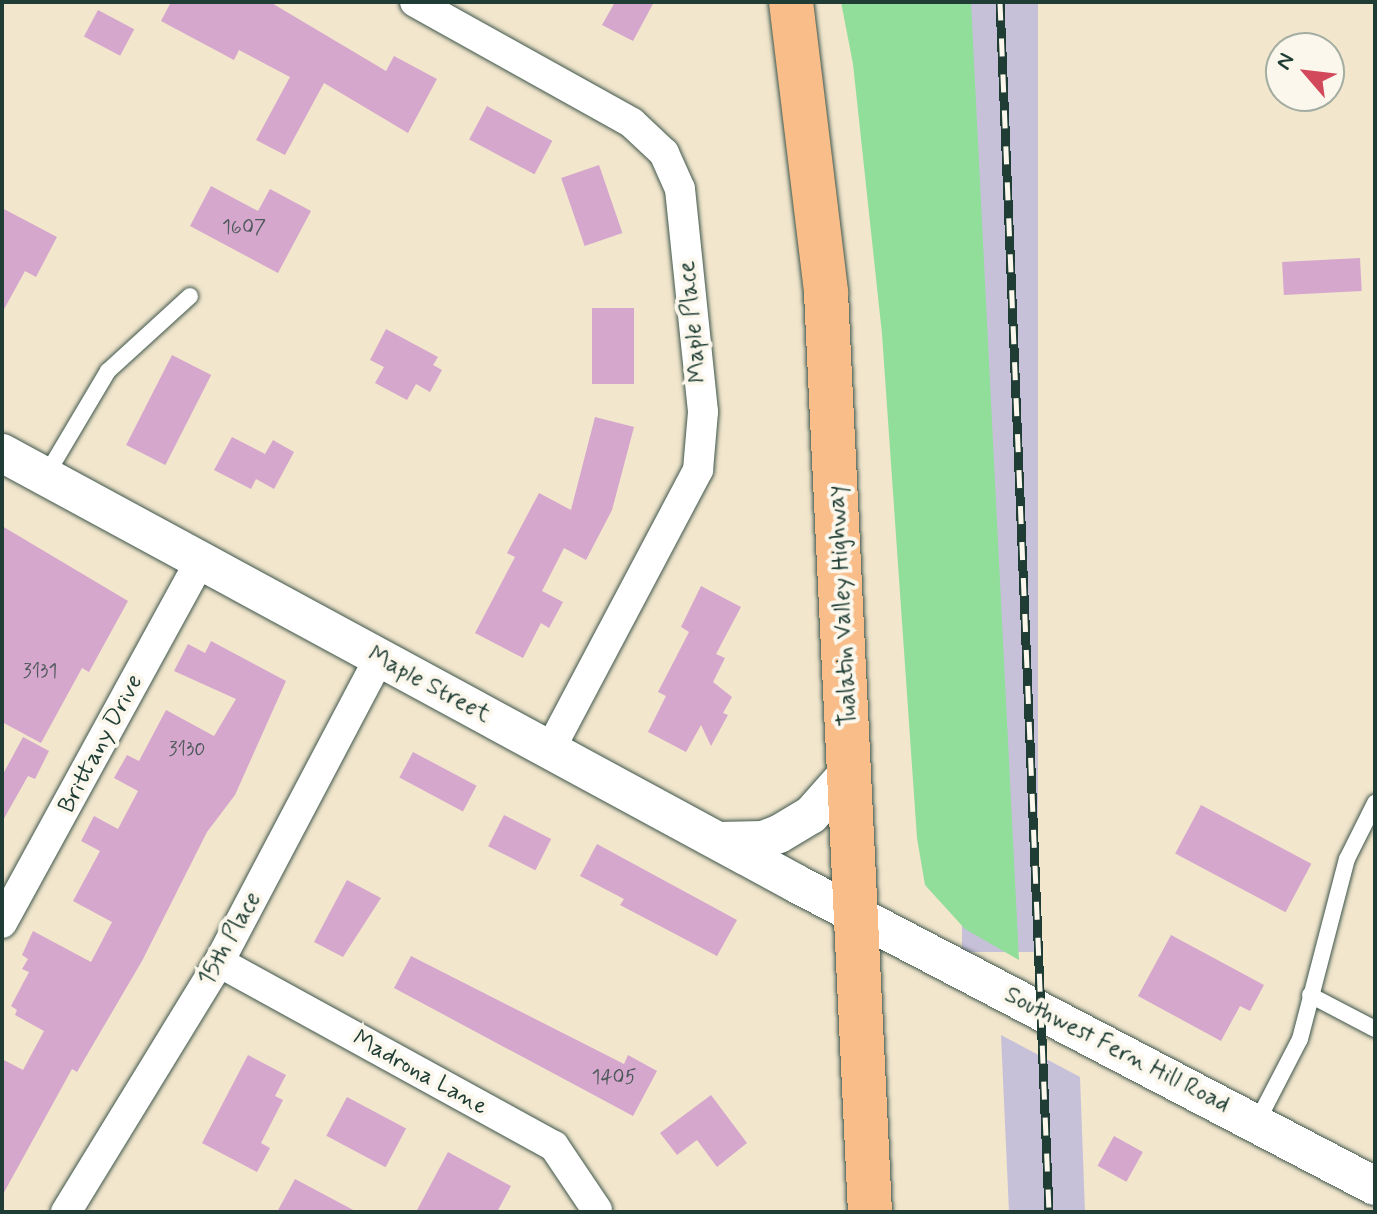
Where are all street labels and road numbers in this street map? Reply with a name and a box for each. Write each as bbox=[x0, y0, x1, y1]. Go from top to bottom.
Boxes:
street label: Maple Place bbox=[672, 261, 714, 383]
street label: Tualatin Valley Highway bbox=[822, 487, 864, 725]
street label: Maple Street bbox=[363, 641, 495, 729]
street label: Brittany Drive bbox=[53, 671, 149, 817]
street label: 15th Place bbox=[192, 887, 268, 991]
street label: Southwest Fern Hill Road bbox=[1000, 981, 1234, 1119]
street label: Madrona Lane bbox=[349, 1025, 491, 1121]

